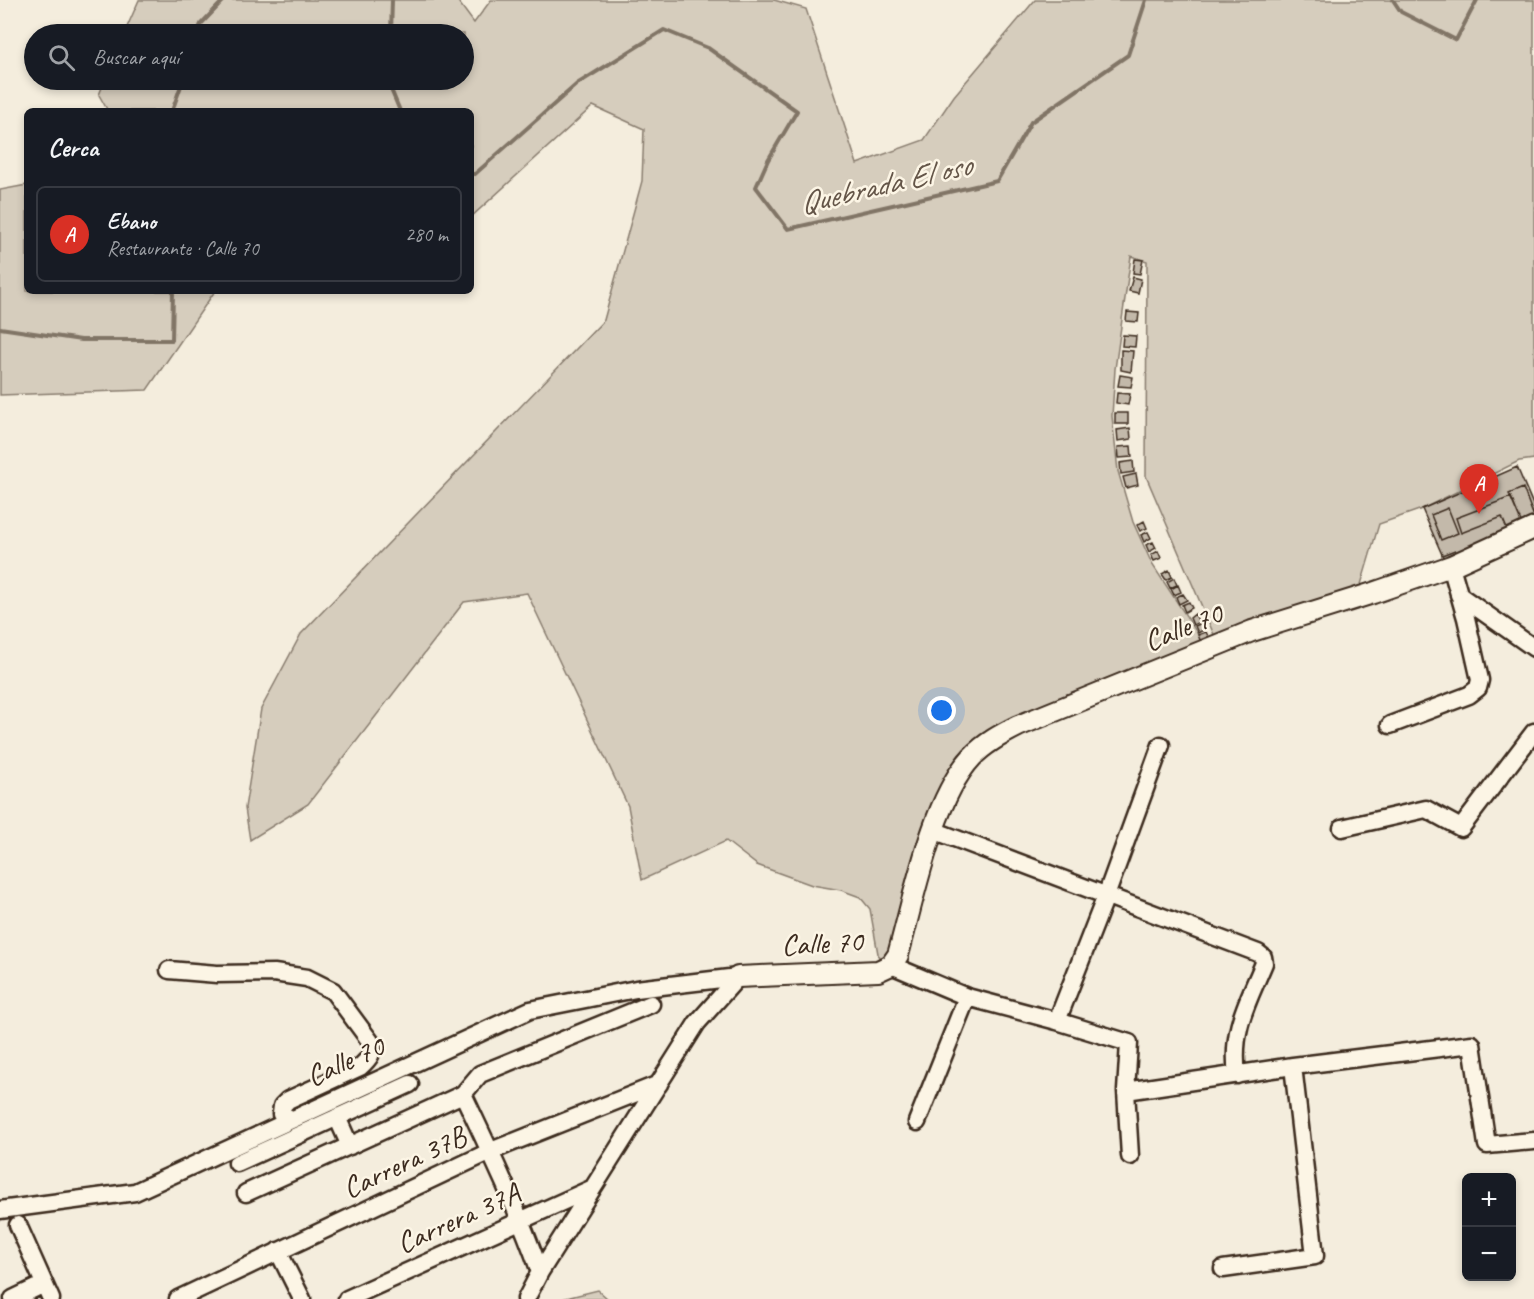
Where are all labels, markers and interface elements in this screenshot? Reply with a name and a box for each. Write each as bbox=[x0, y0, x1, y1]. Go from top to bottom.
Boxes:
search box bbox=[24, 24, 474, 90]
icon: search bbox=[45, 41, 78, 74]
text: Buscar aquí bbox=[93, 43, 179, 71]
text: Cerca bbox=[48, 131, 98, 164]
water label: Quebrada El oso bbox=[795, 144, 978, 224]
text: Ebano bbox=[107, 208, 156, 236]
text: A bbox=[64, 222, 75, 247]
text: 280 m bbox=[405, 222, 448, 247]
text: Restaurante · Calle 70 bbox=[107, 236, 259, 261]
pin: A bbox=[1460, 464, 1498, 514]
street label: Calle 70 bbox=[1138, 593, 1230, 660]
your location bbox=[927, 696, 956, 725]
street label: Calle 70 bbox=[780, 922, 866, 964]
street label: Calle 70 bbox=[300, 1026, 392, 1095]
street label: Carrera 37B bbox=[336, 1116, 474, 1207]
street label: Carrera 37A bbox=[390, 1173, 527, 1262]
map controls bbox=[1462, 1173, 1516, 1281]
button: + bbox=[1462, 1173, 1516, 1227]
button: − bbox=[1462, 1227, 1516, 1281]

